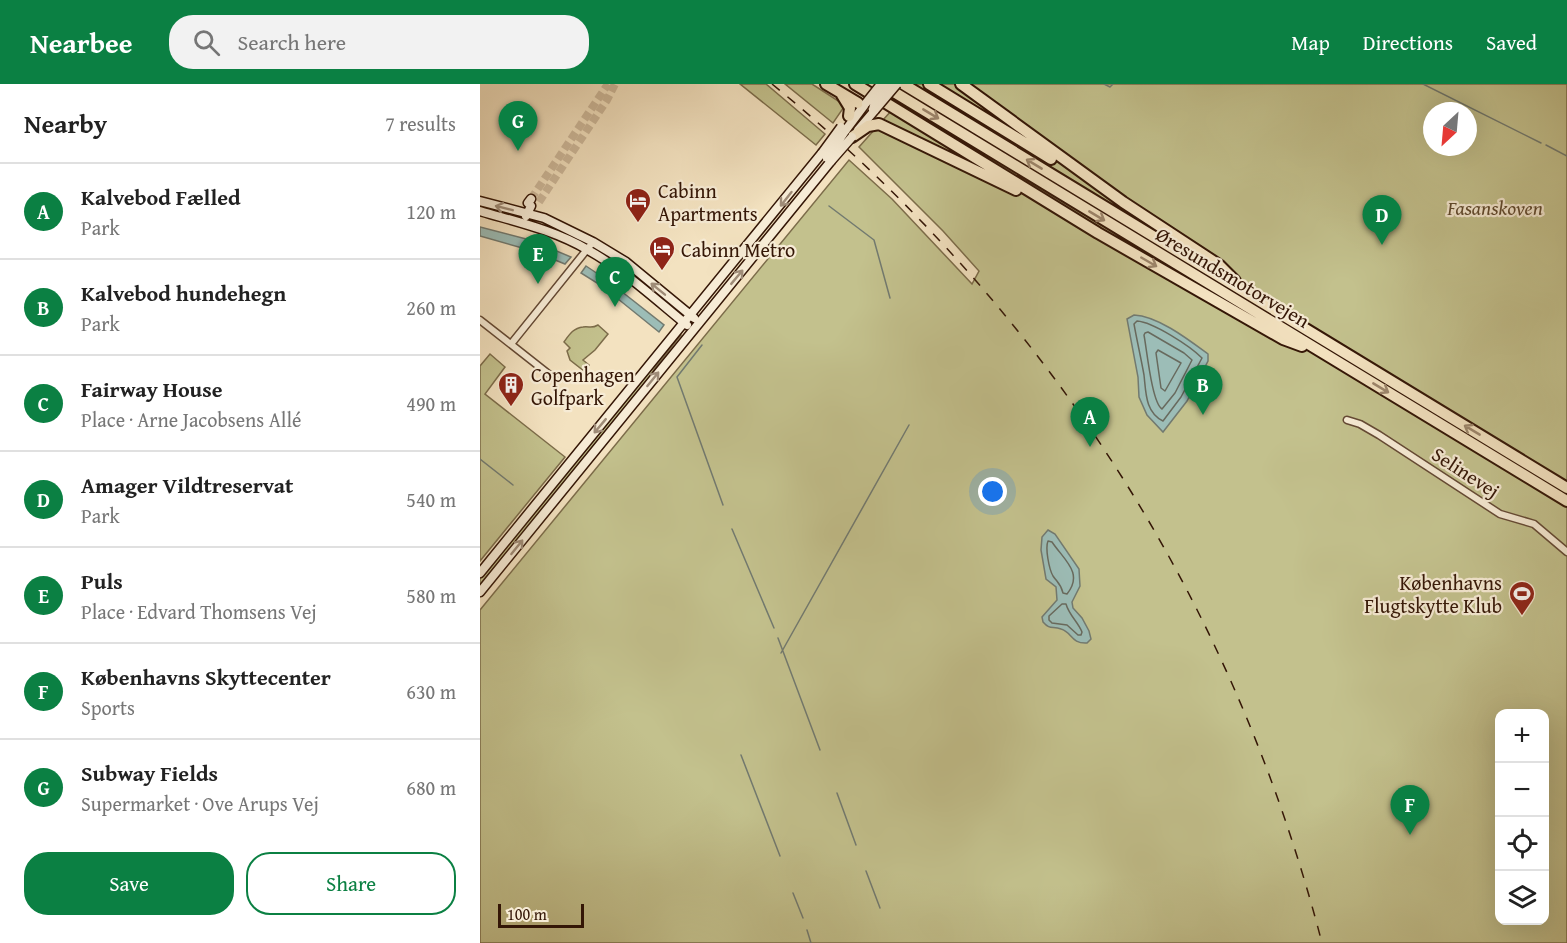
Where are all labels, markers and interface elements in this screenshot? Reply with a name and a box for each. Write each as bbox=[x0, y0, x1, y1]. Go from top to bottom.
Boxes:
search box bbox=[169, 15, 589, 69]
text: Nearbee bbox=[30, 22, 133, 63]
icon: search bbox=[190, 26, 223, 59]
text: Search here bbox=[238, 26, 346, 58]
text: Map bbox=[1291, 27, 1330, 58]
text: Directions bbox=[1363, 27, 1453, 58]
text: Saved bbox=[1486, 27, 1537, 58]
pin: G bbox=[498, 101, 537, 151]
north arrow bbox=[1423, 102, 1477, 156]
text: Nearby bbox=[24, 104, 107, 143]
text: 7 results bbox=[385, 109, 456, 138]
one-way arrow bbox=[922, 109, 939, 121]
one-way arrow bbox=[1026, 157, 1043, 169]
place label: Cabinn Apartments bbox=[658, 176, 758, 228]
text: Kalvebod Fælled bbox=[81, 181, 241, 213]
hotel icon: Cabinn Apartments bbox=[623, 186, 653, 224]
one-way arrow bbox=[779, 191, 792, 207]
park label: Fasanskoven bbox=[1446, 193, 1543, 222]
pin: D bbox=[1362, 196, 1402, 245]
text: A bbox=[37, 197, 50, 226]
text: 120 m bbox=[406, 197, 456, 226]
one-way arrow bbox=[495, 202, 514, 213]
one-way arrow bbox=[1088, 210, 1105, 222]
text: Park bbox=[81, 213, 120, 242]
street label: Øresundsmotorvejen bbox=[1151, 220, 1315, 334]
pin: E bbox=[518, 234, 558, 284]
hotel icon: Cabinn Metro bbox=[647, 234, 677, 272]
place label: Cabinn Metro bbox=[681, 235, 795, 264]
one-way arrow bbox=[1140, 256, 1157, 268]
pin: C bbox=[596, 258, 634, 307]
one-way arrow bbox=[730, 269, 743, 285]
text: Kalvebod hundehegn bbox=[81, 277, 286, 309]
one-way arrow bbox=[651, 282, 666, 296]
text: B bbox=[37, 293, 50, 322]
text: 260 m bbox=[406, 293, 456, 322]
text: Park bbox=[81, 309, 120, 338]
place label: Copenhagen Golfpark bbox=[531, 360, 635, 412]
pin: B bbox=[1184, 366, 1222, 415]
building icon: Copenhagen Golfpark bbox=[496, 370, 526, 408]
one-way arrow bbox=[647, 372, 660, 388]
text: Fairway House bbox=[81, 373, 223, 405]
one-way arrow bbox=[1372, 382, 1389, 394]
text: C bbox=[38, 389, 49, 418]
text: 490 m bbox=[406, 389, 456, 418]
pin: A bbox=[1070, 398, 1110, 447]
text: Place · Arne Jacobsens Allé bbox=[81, 405, 301, 434]
one-way arrow bbox=[593, 418, 607, 433]
one-way arrow bbox=[1464, 423, 1481, 435]
street label: Selinevej bbox=[1427, 439, 1505, 505]
text: Amager Vildtreservat bbox=[81, 469, 293, 501]
your location bbox=[978, 477, 1007, 506]
text: D bbox=[37, 485, 50, 514]
text: 540 m bbox=[406, 485, 456, 514]
text: Park bbox=[81, 501, 120, 530]
one-way arrow bbox=[510, 540, 524, 555]
text: Puls bbox=[81, 565, 123, 597]
place label: Københavns Flugtskytte Klub bbox=[1364, 568, 1502, 620]
sports icon: Københavns Flugtskytte Klub bbox=[1507, 579, 1537, 617]
text: E bbox=[38, 581, 49, 610]
text: 580 m bbox=[406, 581, 456, 610]
text: Place · Edvard Thomsens Vej bbox=[81, 597, 317, 626]
text: Københavns Skyttecenter bbox=[81, 661, 331, 693]
text: F bbox=[38, 677, 49, 706]
text: 630 m bbox=[406, 677, 456, 706]
text: Sports bbox=[81, 693, 135, 722]
map controls bbox=[1495, 709, 1549, 925]
button: + bbox=[1495, 709, 1549, 763]
text: Subway Fields bbox=[81, 757, 218, 789]
button: − bbox=[1495, 763, 1549, 817]
text: G bbox=[37, 773, 50, 802]
text: 680 m bbox=[406, 773, 456, 802]
pin: F bbox=[1390, 786, 1430, 835]
text: Supermarket · Ove Arups Vej bbox=[81, 789, 319, 818]
button: locate bbox=[1495, 817, 1549, 871]
button: Save bbox=[24, 852, 234, 915]
button: Share bbox=[246, 852, 456, 915]
button: layers bbox=[1495, 871, 1549, 925]
scale bar bbox=[498, 901, 584, 928]
text: 100 m bbox=[507, 902, 547, 926]

